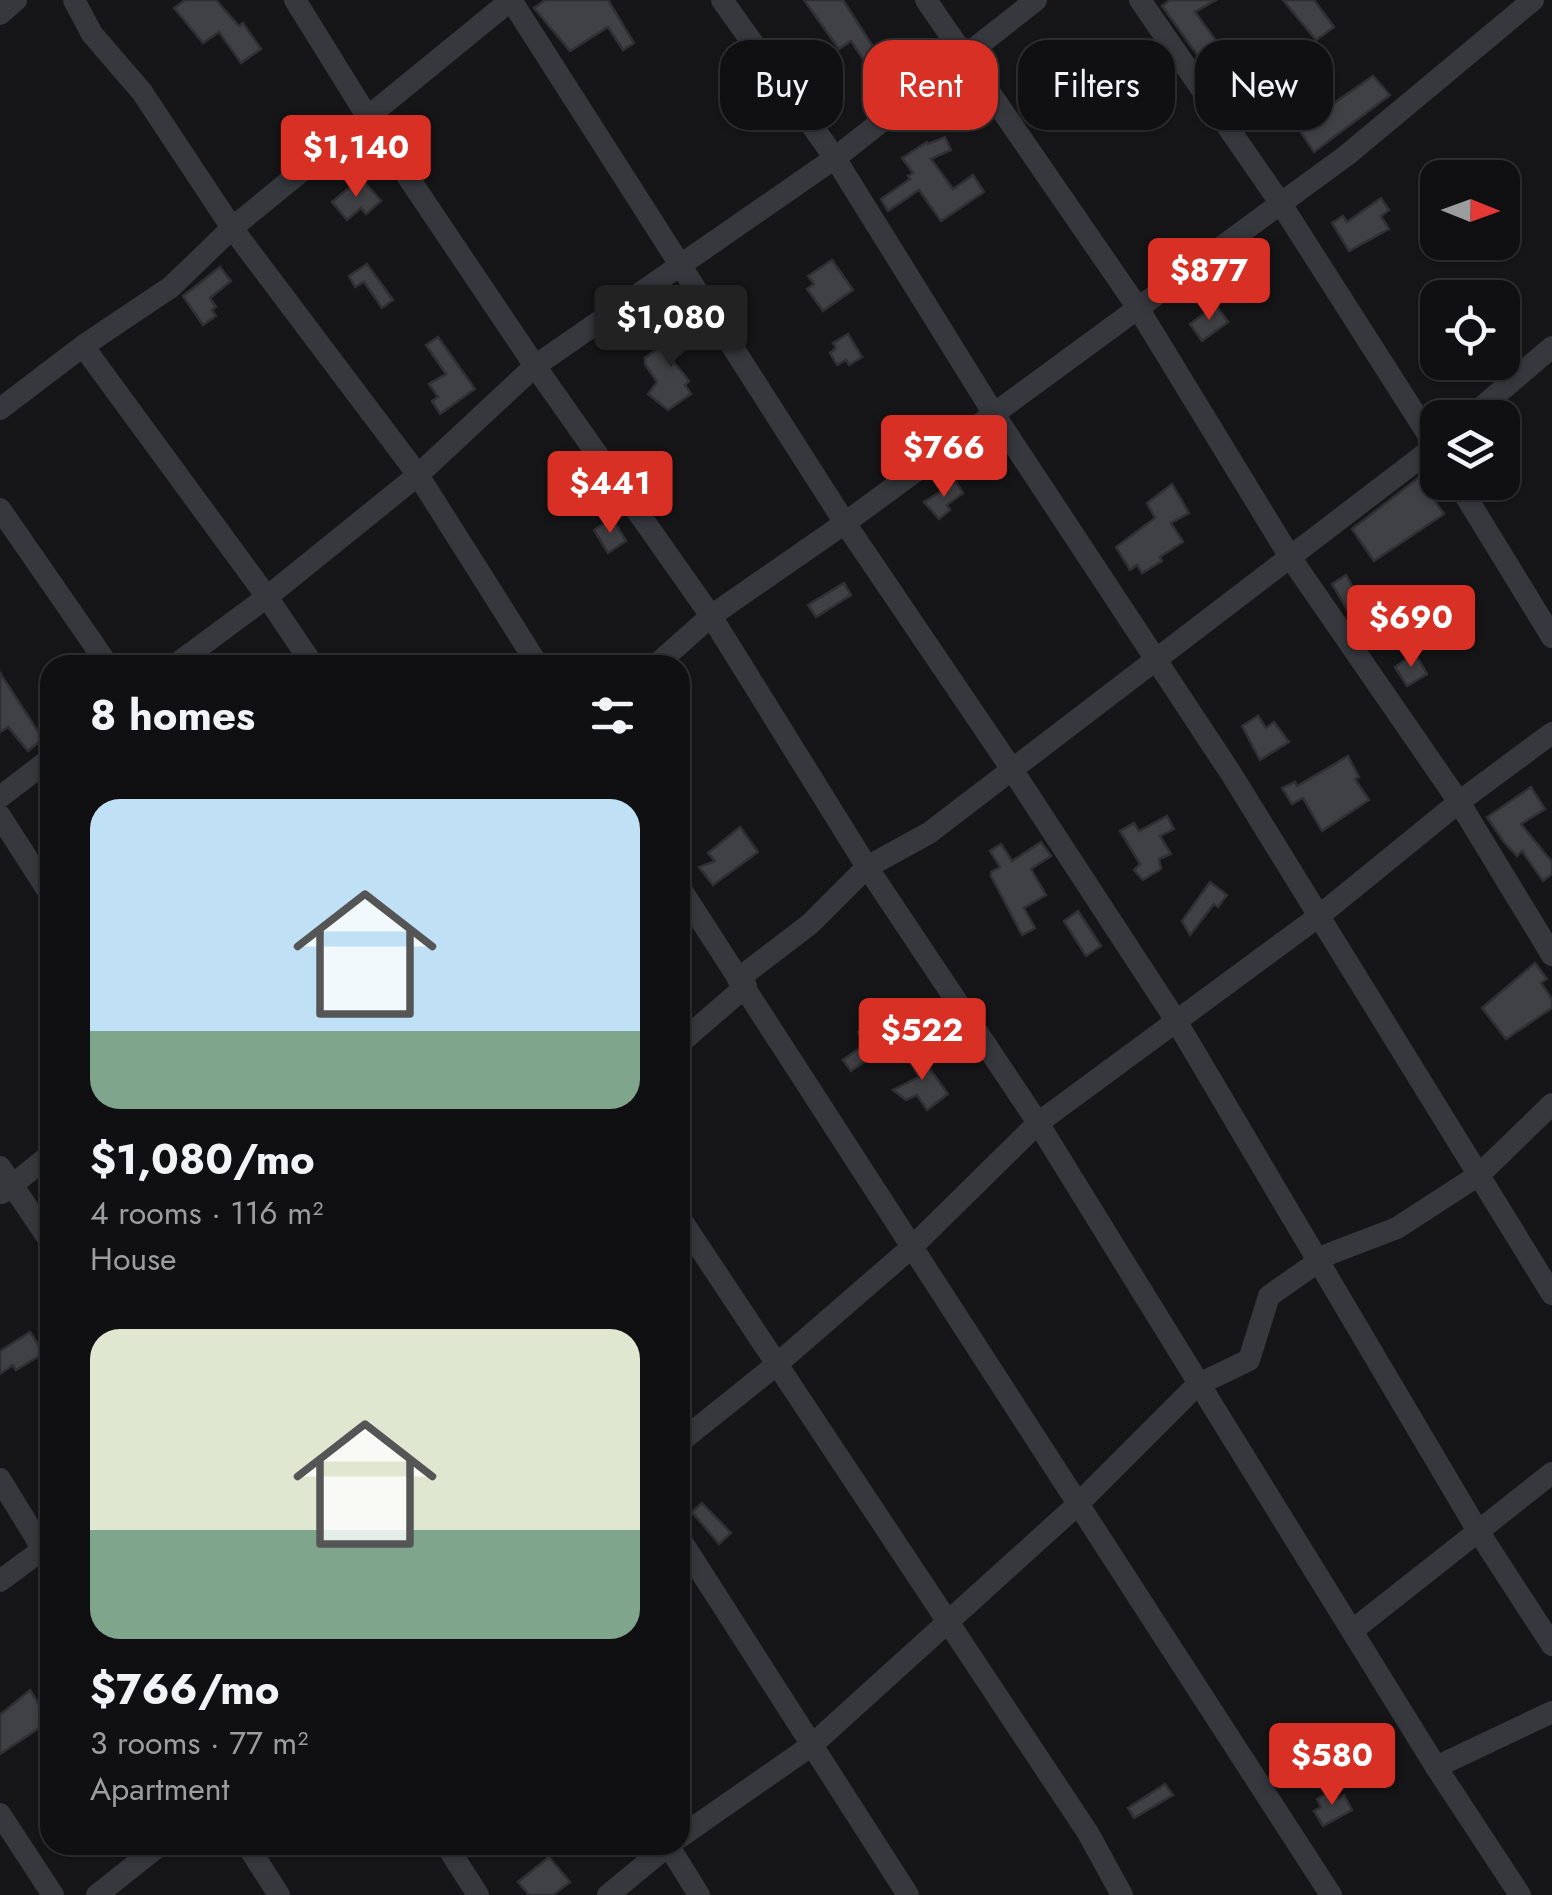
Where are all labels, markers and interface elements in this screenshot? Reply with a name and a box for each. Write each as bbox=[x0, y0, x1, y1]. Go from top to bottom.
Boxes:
chip: Buy bbox=[720, 40, 843, 130]
chip: Rent bbox=[863, 40, 998, 130]
chip: Filters bbox=[1018, 40, 1175, 130]
chip: New bbox=[1195, 40, 1333, 130]
pin: $1,140 bbox=[275, 115, 437, 200]
text: $1,140 bbox=[303, 124, 409, 170]
north arrow bbox=[1420, 160, 1520, 260]
map controls bbox=[1420, 160, 1520, 500]
pin: $877 bbox=[1150, 238, 1268, 323]
text: $877 bbox=[1170, 247, 1248, 293]
button: locate bbox=[1420, 280, 1520, 380]
pin: $1,080 bbox=[590, 285, 752, 370]
text: $1,080 bbox=[617, 294, 726, 340]
button: layers bbox=[1420, 400, 1520, 500]
pin: $766 bbox=[885, 415, 1003, 500]
text: $766 bbox=[903, 424, 985, 470]
pin: $441 bbox=[551, 451, 669, 536]
text: $441 bbox=[570, 460, 650, 506]
pin: $690 bbox=[1352, 585, 1470, 670]
text: $690 bbox=[1369, 594, 1453, 640]
text: 8 homes bbox=[90, 685, 255, 746]
icon: filters bbox=[585, 688, 640, 743]
icon: home bbox=[275, 864, 455, 1044]
pin: $522 bbox=[863, 998, 981, 1083]
text: $522 bbox=[881, 1007, 963, 1053]
text: $1,080/mo bbox=[90, 1129, 315, 1190]
text: 4 rooms · 116 m² bbox=[90, 1190, 323, 1236]
text: House bbox=[90, 1236, 177, 1282]
icon: home bbox=[275, 1394, 455, 1574]
text: $766/mo bbox=[90, 1659, 279, 1720]
text: 3 rooms · 77 m² bbox=[90, 1720, 308, 1766]
pin: $580 bbox=[1273, 1723, 1391, 1808]
text: $580 bbox=[1291, 1732, 1373, 1778]
text: Apartment bbox=[90, 1766, 229, 1812]

